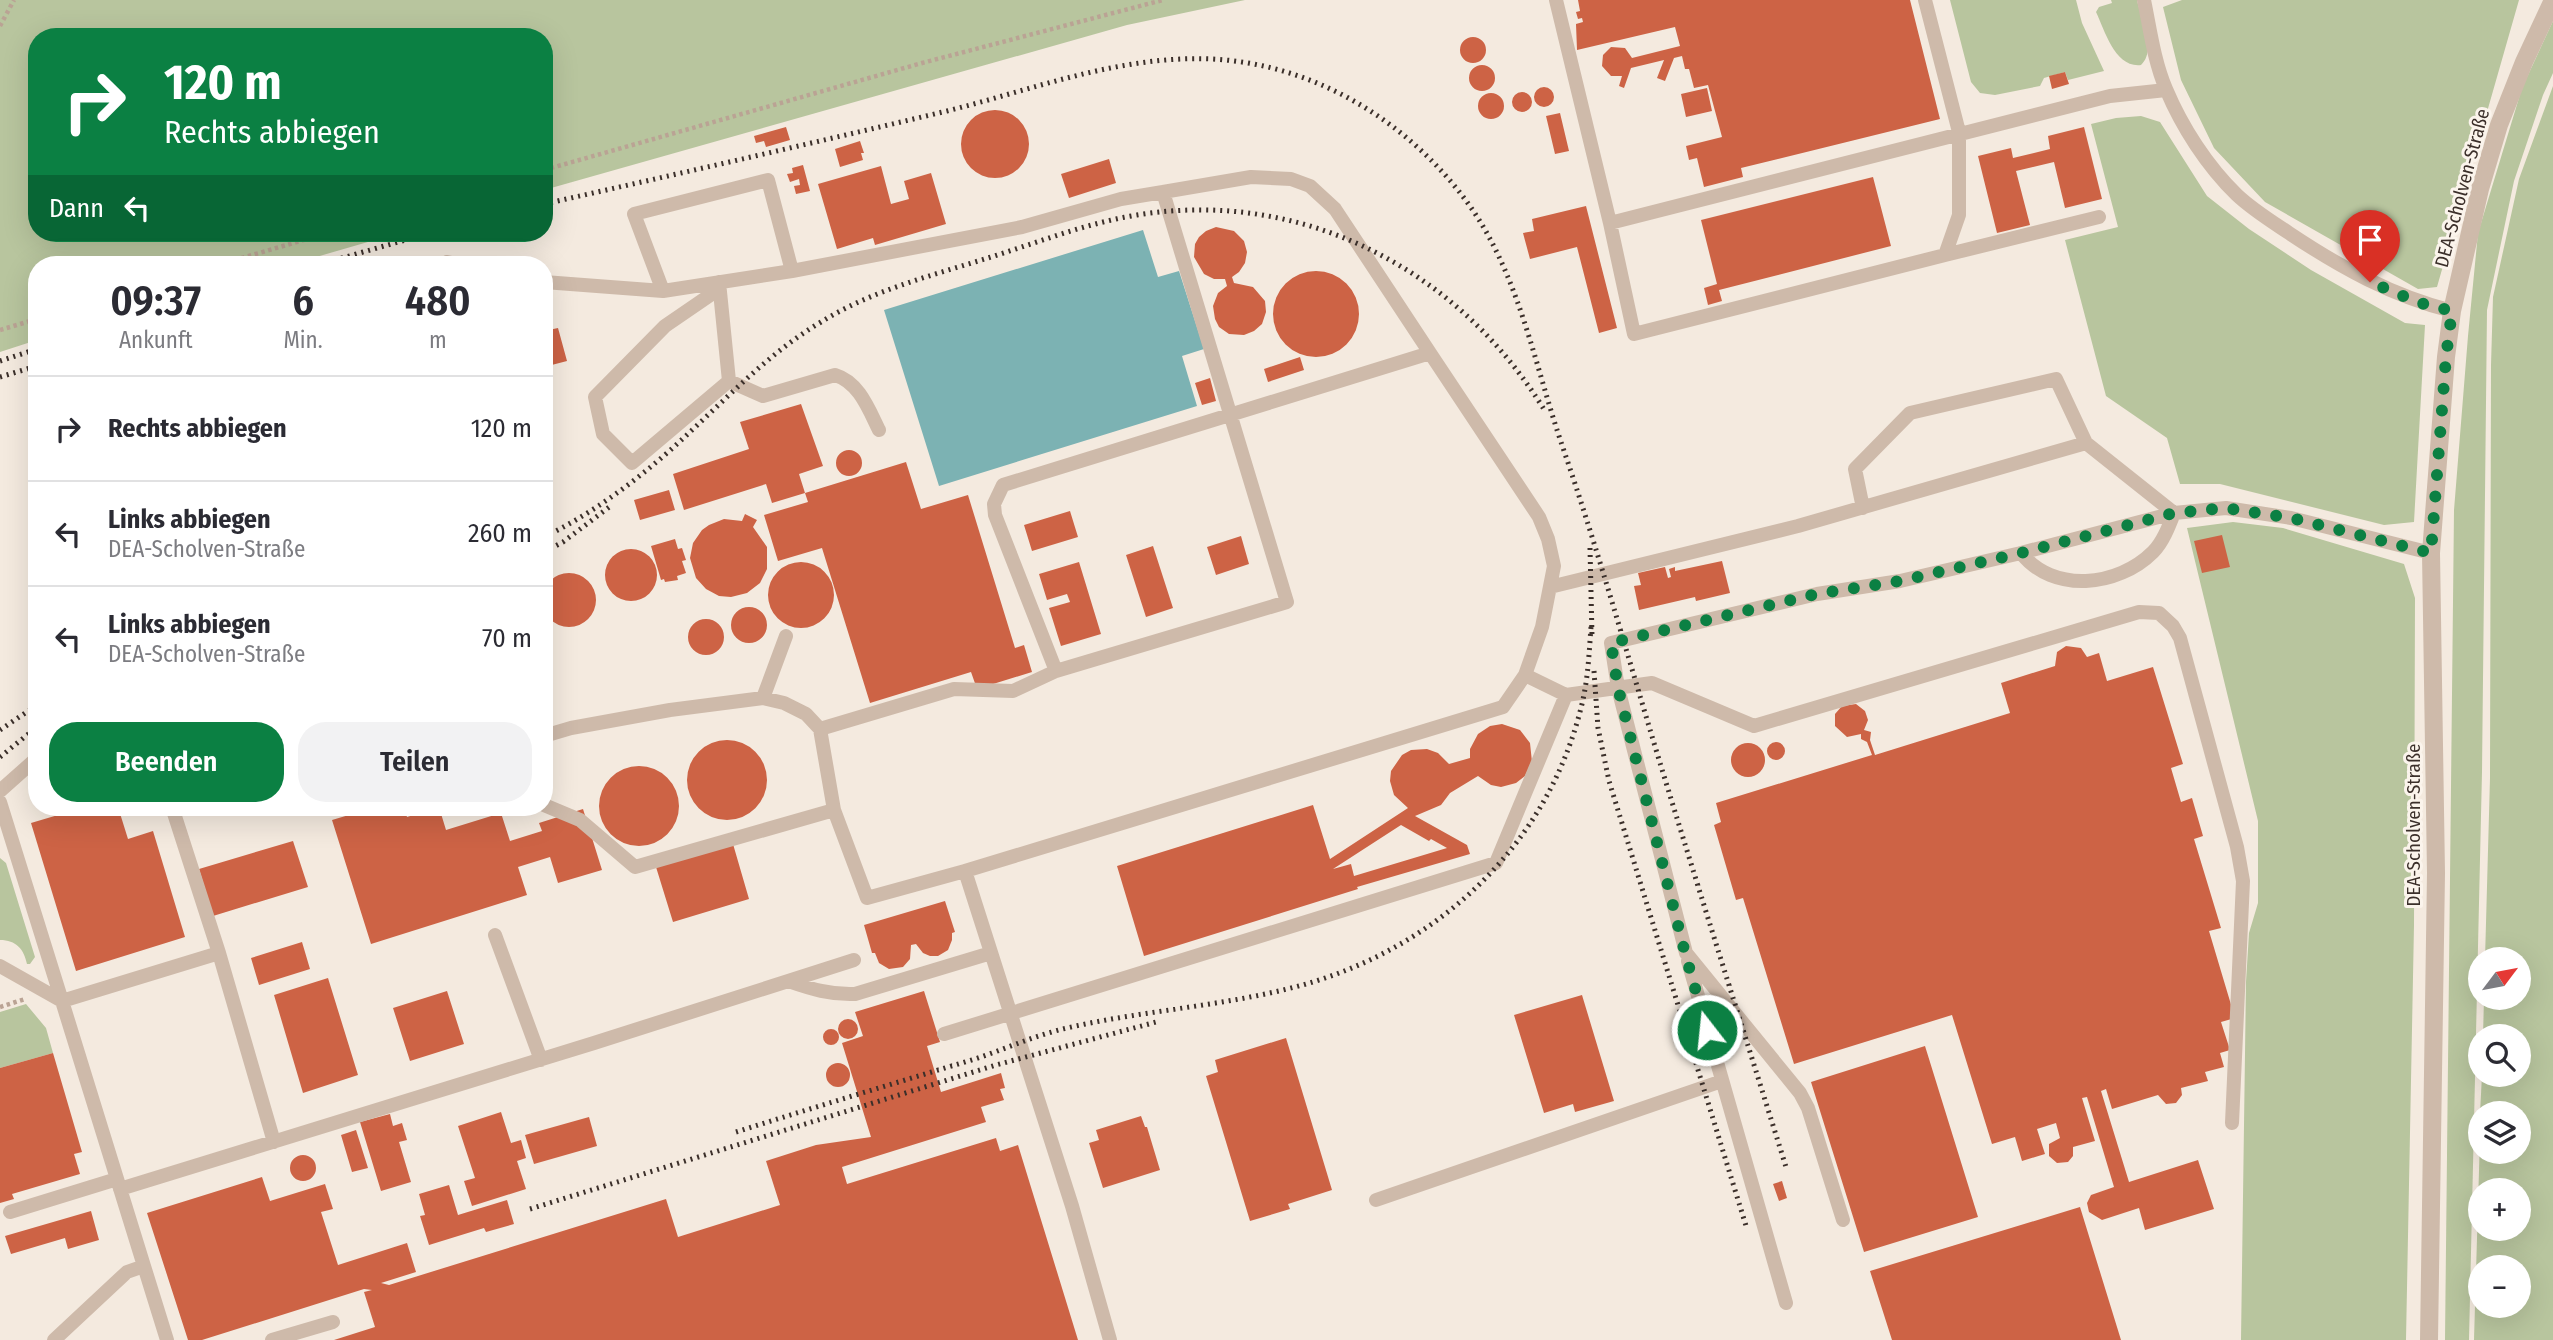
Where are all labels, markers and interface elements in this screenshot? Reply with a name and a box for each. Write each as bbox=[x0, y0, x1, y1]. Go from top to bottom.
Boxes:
text: 120 m bbox=[164, 53, 282, 112]
icon: right bbox=[49, 56, 140, 147]
street label: DEA-Scholven-Straße bbox=[2430, 106, 2494, 270]
text: Rechts abbiegen bbox=[164, 113, 380, 151]
icon: left bbox=[118, 189, 156, 227]
text: Dann bbox=[49, 193, 104, 224]
pin bbox=[2340, 210, 2400, 282]
icon: arrive bbox=[2351, 221, 2389, 259]
text: 09:37 bbox=[110, 276, 201, 326]
text: 6 bbox=[292, 276, 314, 326]
text: 480 bbox=[405, 276, 471, 326]
text: Ankunft bbox=[119, 326, 192, 354]
text: Min. bbox=[283, 326, 323, 354]
text: m bbox=[429, 326, 447, 354]
icon: right bbox=[49, 410, 87, 448]
text: Rechts abbiegen bbox=[108, 413, 287, 444]
text: 120 m bbox=[471, 413, 532, 444]
text: Links abbiegen bbox=[108, 504, 271, 535]
icon: left bbox=[49, 515, 87, 553]
text: 260 m bbox=[468, 518, 532, 549]
text: DEA-Scholven-Straße bbox=[108, 535, 305, 563]
text: Links abbiegen bbox=[108, 609, 271, 640]
icon: left bbox=[49, 620, 87, 658]
text: 70 m bbox=[482, 623, 532, 654]
text: DEA-Scholven-Straße bbox=[108, 640, 305, 668]
button: Beenden bbox=[49, 722, 284, 802]
button: Teilen bbox=[298, 722, 532, 802]
street label: DEA-Scholven-Straße bbox=[2402, 744, 2425, 906]
north arrow bbox=[2468, 947, 2530, 1010]
map controls bbox=[2468, 947, 2531, 1318]
position arrow bbox=[1670, 993, 1744, 1067]
button: search bbox=[2468, 1024, 2531, 1087]
button: layers bbox=[2468, 1101, 2531, 1164]
button: + bbox=[2468, 1178, 2531, 1241]
button: − bbox=[2468, 1255, 2531, 1318]

